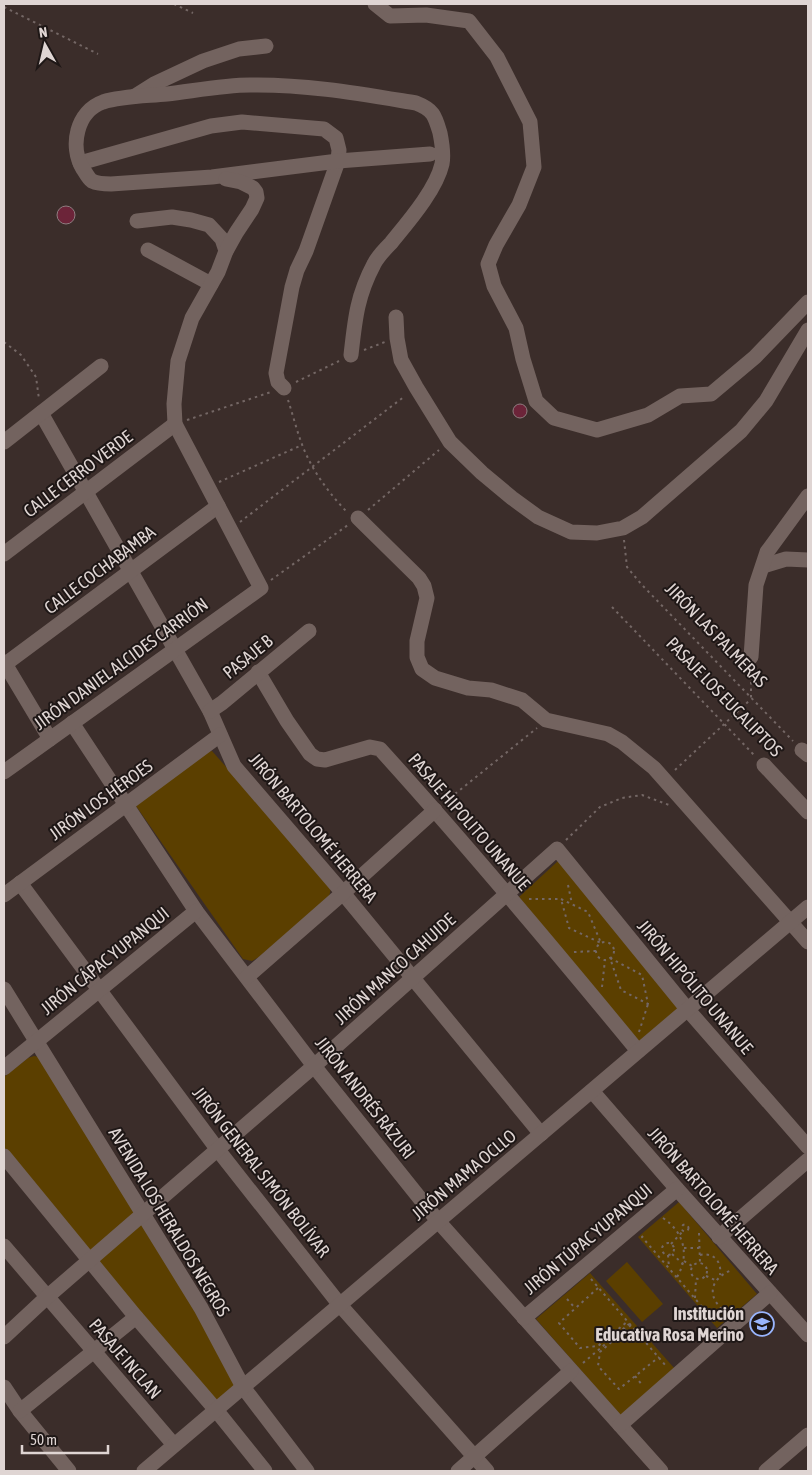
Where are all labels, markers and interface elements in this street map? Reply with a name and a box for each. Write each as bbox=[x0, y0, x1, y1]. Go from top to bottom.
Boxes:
north arrow bbox=[20, 20, 70, 70]
text: N bbox=[38, 24, 48, 41]
street label: CALLE CERRO VERDE bbox=[19, 426, 137, 521]
street label: CALLE COCHABAMBA bbox=[40, 521, 159, 618]
street label: JIRÓN LAS PALMERAS bbox=[661, 578, 772, 692]
street label: JIRÓN DANIEL ALCIDES CARRIÓN bbox=[29, 593, 212, 734]
street label: PASAJE B bbox=[219, 630, 277, 683]
street label: PASAJE LOS EUCALIPTOS bbox=[662, 633, 787, 761]
street label: JIRÓN BARTOLOMÉ HERRERA bbox=[245, 749, 382, 907]
street label: PASAJE HIPOLITO UNANUE bbox=[404, 749, 535, 895]
street label: JIRÓN LOS HÉROES bbox=[45, 755, 157, 844]
street label: JIRÓN CÁPAC YUPANQUI bbox=[36, 902, 173, 1019]
street label: JIRÓN MANCO CAHUIDE bbox=[330, 909, 460, 1028]
street label: JIRÓN HIPÓLITO UNANUE bbox=[633, 916, 758, 1058]
street label: JIRÓN ANDRÉS RÁZURI bbox=[311, 1032, 420, 1163]
street label: JIRÓN GENERAL SIMÓN BOLÍVAR bbox=[188, 1082, 334, 1261]
street label: AVENIDA LOS HERALDOS NEGROS bbox=[105, 1123, 235, 1320]
street label: JIRÓN BARTOLOMÉ HERRERA bbox=[644, 1123, 783, 1279]
street label: JIRÓN MAMA OCLLO bbox=[407, 1125, 520, 1224]
street label: JIRÓN TÚPAC YUPANQUI bbox=[519, 1179, 656, 1298]
place label: Institución Educativa Rosa Merino bbox=[595, 1303, 744, 1345]
school or university icon: Institución Educativa Rosa Merino bbox=[749, 1311, 775, 1337]
street label: PASAJE INCLAN bbox=[85, 1314, 166, 1403]
scale bar bbox=[22, 1422, 109, 1454]
text: 50 m bbox=[30, 1431, 57, 1448]

